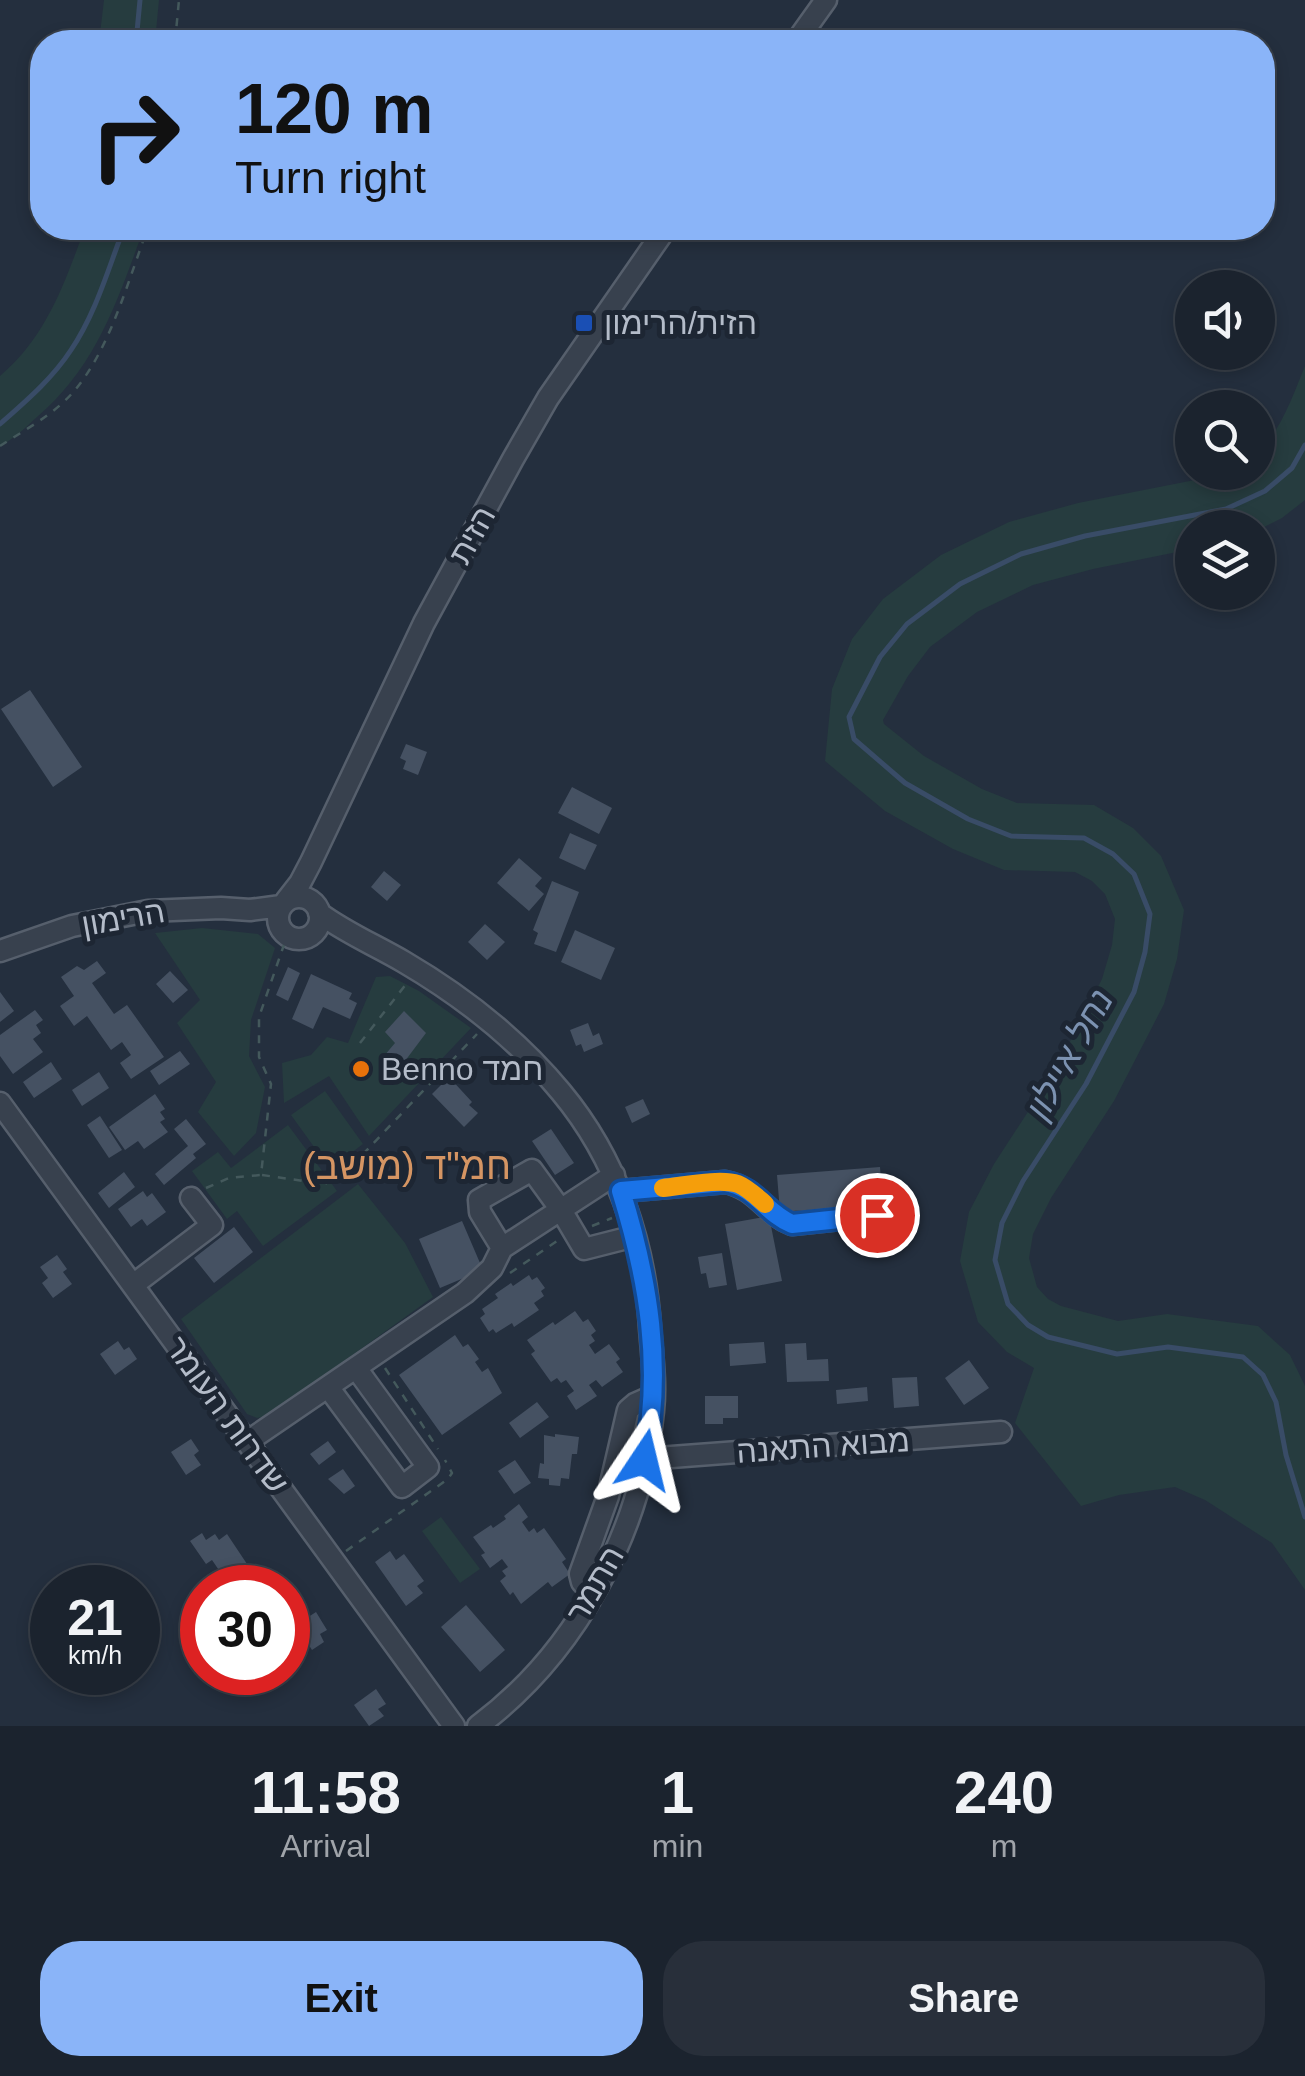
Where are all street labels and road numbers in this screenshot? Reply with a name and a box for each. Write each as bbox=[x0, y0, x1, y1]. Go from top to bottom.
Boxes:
street label: הזית bbox=[442, 500, 502, 570]
street label: הרימון bbox=[79, 893, 167, 943]
street label: שדרות העומר bbox=[158, 1330, 296, 1500]
street label: מבוא התאנה bbox=[735, 1422, 911, 1470]
street label: התמר bbox=[559, 1540, 631, 1628]

